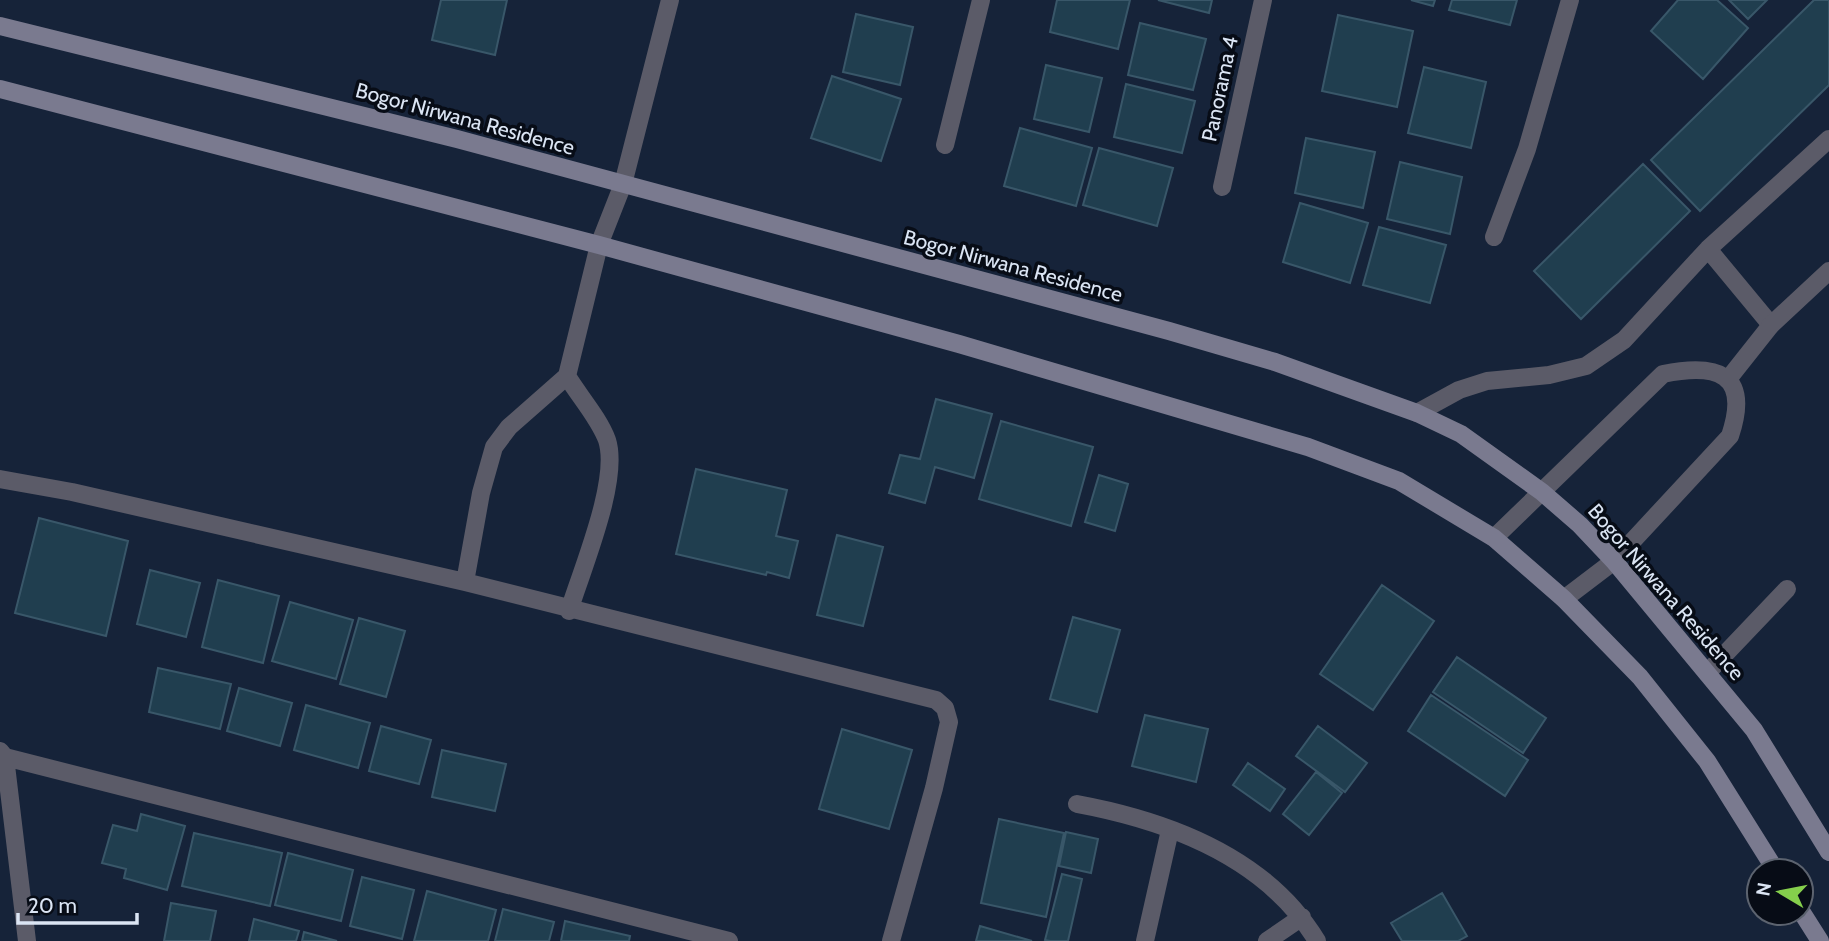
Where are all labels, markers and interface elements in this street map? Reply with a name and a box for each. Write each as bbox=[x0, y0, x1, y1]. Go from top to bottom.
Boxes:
street label: Panorama 4 bbox=[1196, 34, 1243, 144]
street label: Bogor Nirwana Residence bbox=[353, 77, 577, 160]
street label: Bogor Nirwana Residence bbox=[901, 224, 1125, 307]
street label: Bogor Nirwana Residence bbox=[1583, 498, 1750, 685]
north arrow bbox=[1745, 857, 1815, 927]
scale bar bbox=[18, 881, 136, 925]
text: N bbox=[1751, 881, 1776, 898]
text: 20 m bbox=[28, 893, 77, 918]

